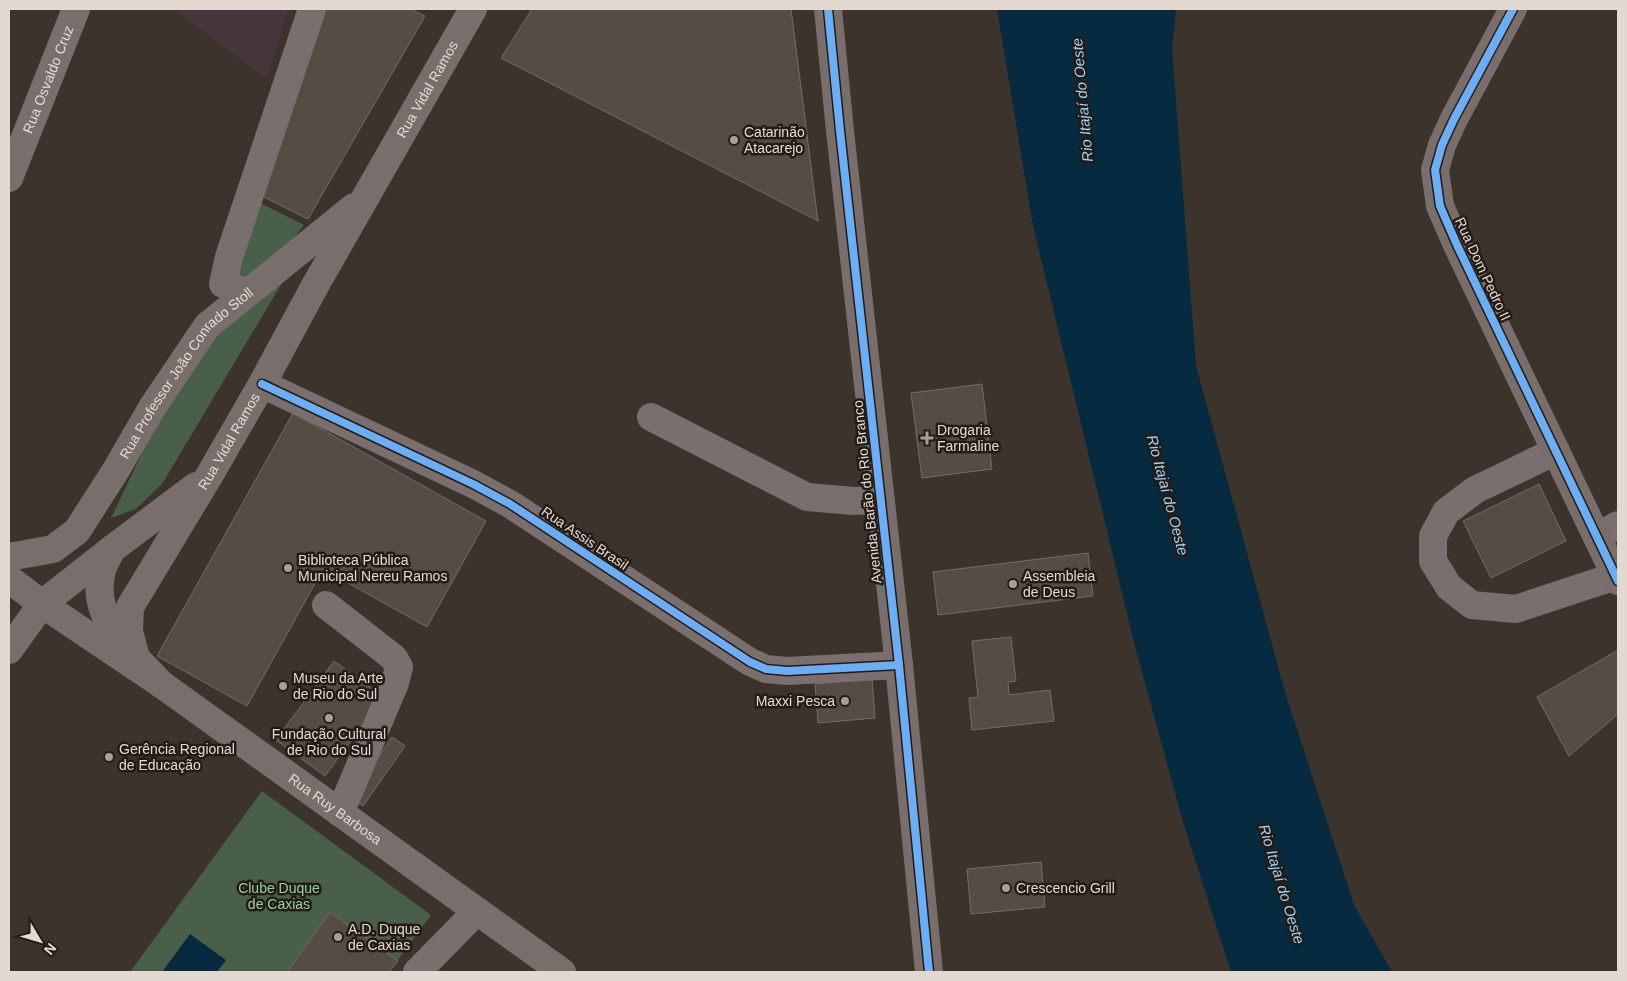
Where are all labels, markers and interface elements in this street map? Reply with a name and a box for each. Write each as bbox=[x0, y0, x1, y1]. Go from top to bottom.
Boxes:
street label: Rua Osvaldo Cruz bbox=[20, 23, 77, 136]
water label: Rio Itajaí do Oeste bbox=[1068, 37, 1096, 163]
street label: Rua Vidal Ramos bbox=[393, 38, 461, 141]
place label: Catarinão Atacarejo bbox=[744, 124, 805, 156]
marker: Catarinão Atacarejo bbox=[728, 134, 740, 146]
street label: Rua Dom Pedro II bbox=[1452, 215, 1514, 323]
street label: Rua Professor João Conrado Stoll bbox=[116, 284, 256, 461]
street label: Rua Vidal Ramos bbox=[195, 390, 263, 492]
street label: Avenida Barão do Rio Branco bbox=[849, 399, 885, 584]
place label: Drogaria Farmaline bbox=[937, 422, 999, 454]
marker: Drogaria Farmaline bbox=[921, 432, 933, 444]
water label: Rio Itajaí do Oeste bbox=[1144, 433, 1192, 557]
street label: Rua Assis Brasil bbox=[539, 503, 631, 573]
place label: Biblioteca Pública Municipal Nereu Ramos bbox=[298, 552, 447, 584]
marker: Biblioteca Pública Municipal Nereu Ramos bbox=[282, 562, 294, 574]
place label: Assembleia de Deus bbox=[1023, 568, 1096, 600]
marker: Assembleia de Deus bbox=[1007, 578, 1019, 590]
place label: Museu da Arte de Rio do Sul bbox=[293, 670, 383, 702]
marker: Museu da Arte de Rio do Sul bbox=[277, 680, 289, 692]
place label: Maxxi Pesca bbox=[756, 693, 835, 709]
marker: Maxxi Pesca bbox=[839, 695, 851, 707]
marker: Fundação Cultural de Rio do Sul bbox=[323, 712, 335, 724]
place label: Fundação Cultural de Rio do Sul bbox=[272, 726, 386, 758]
place label: Gerência Regional de Educação bbox=[119, 741, 235, 773]
marker: Gerência Regional de Educação bbox=[103, 751, 115, 763]
street label: Rua Ruy Barbosa bbox=[285, 770, 385, 848]
water label: Rio Itajaí do Oeste bbox=[1256, 822, 1308, 946]
park label: Clube Duque de Caxias bbox=[238, 880, 320, 912]
place label: Crescencio Grill bbox=[1016, 880, 1115, 896]
marker: Crescencio Grill bbox=[1000, 882, 1012, 894]
north arrow bbox=[15, 916, 65, 966]
place label: A.D. Duque de Caxias bbox=[348, 921, 421, 953]
marker: A.D. Duque de Caxias bbox=[332, 931, 344, 943]
text: N bbox=[41, 940, 60, 958]

